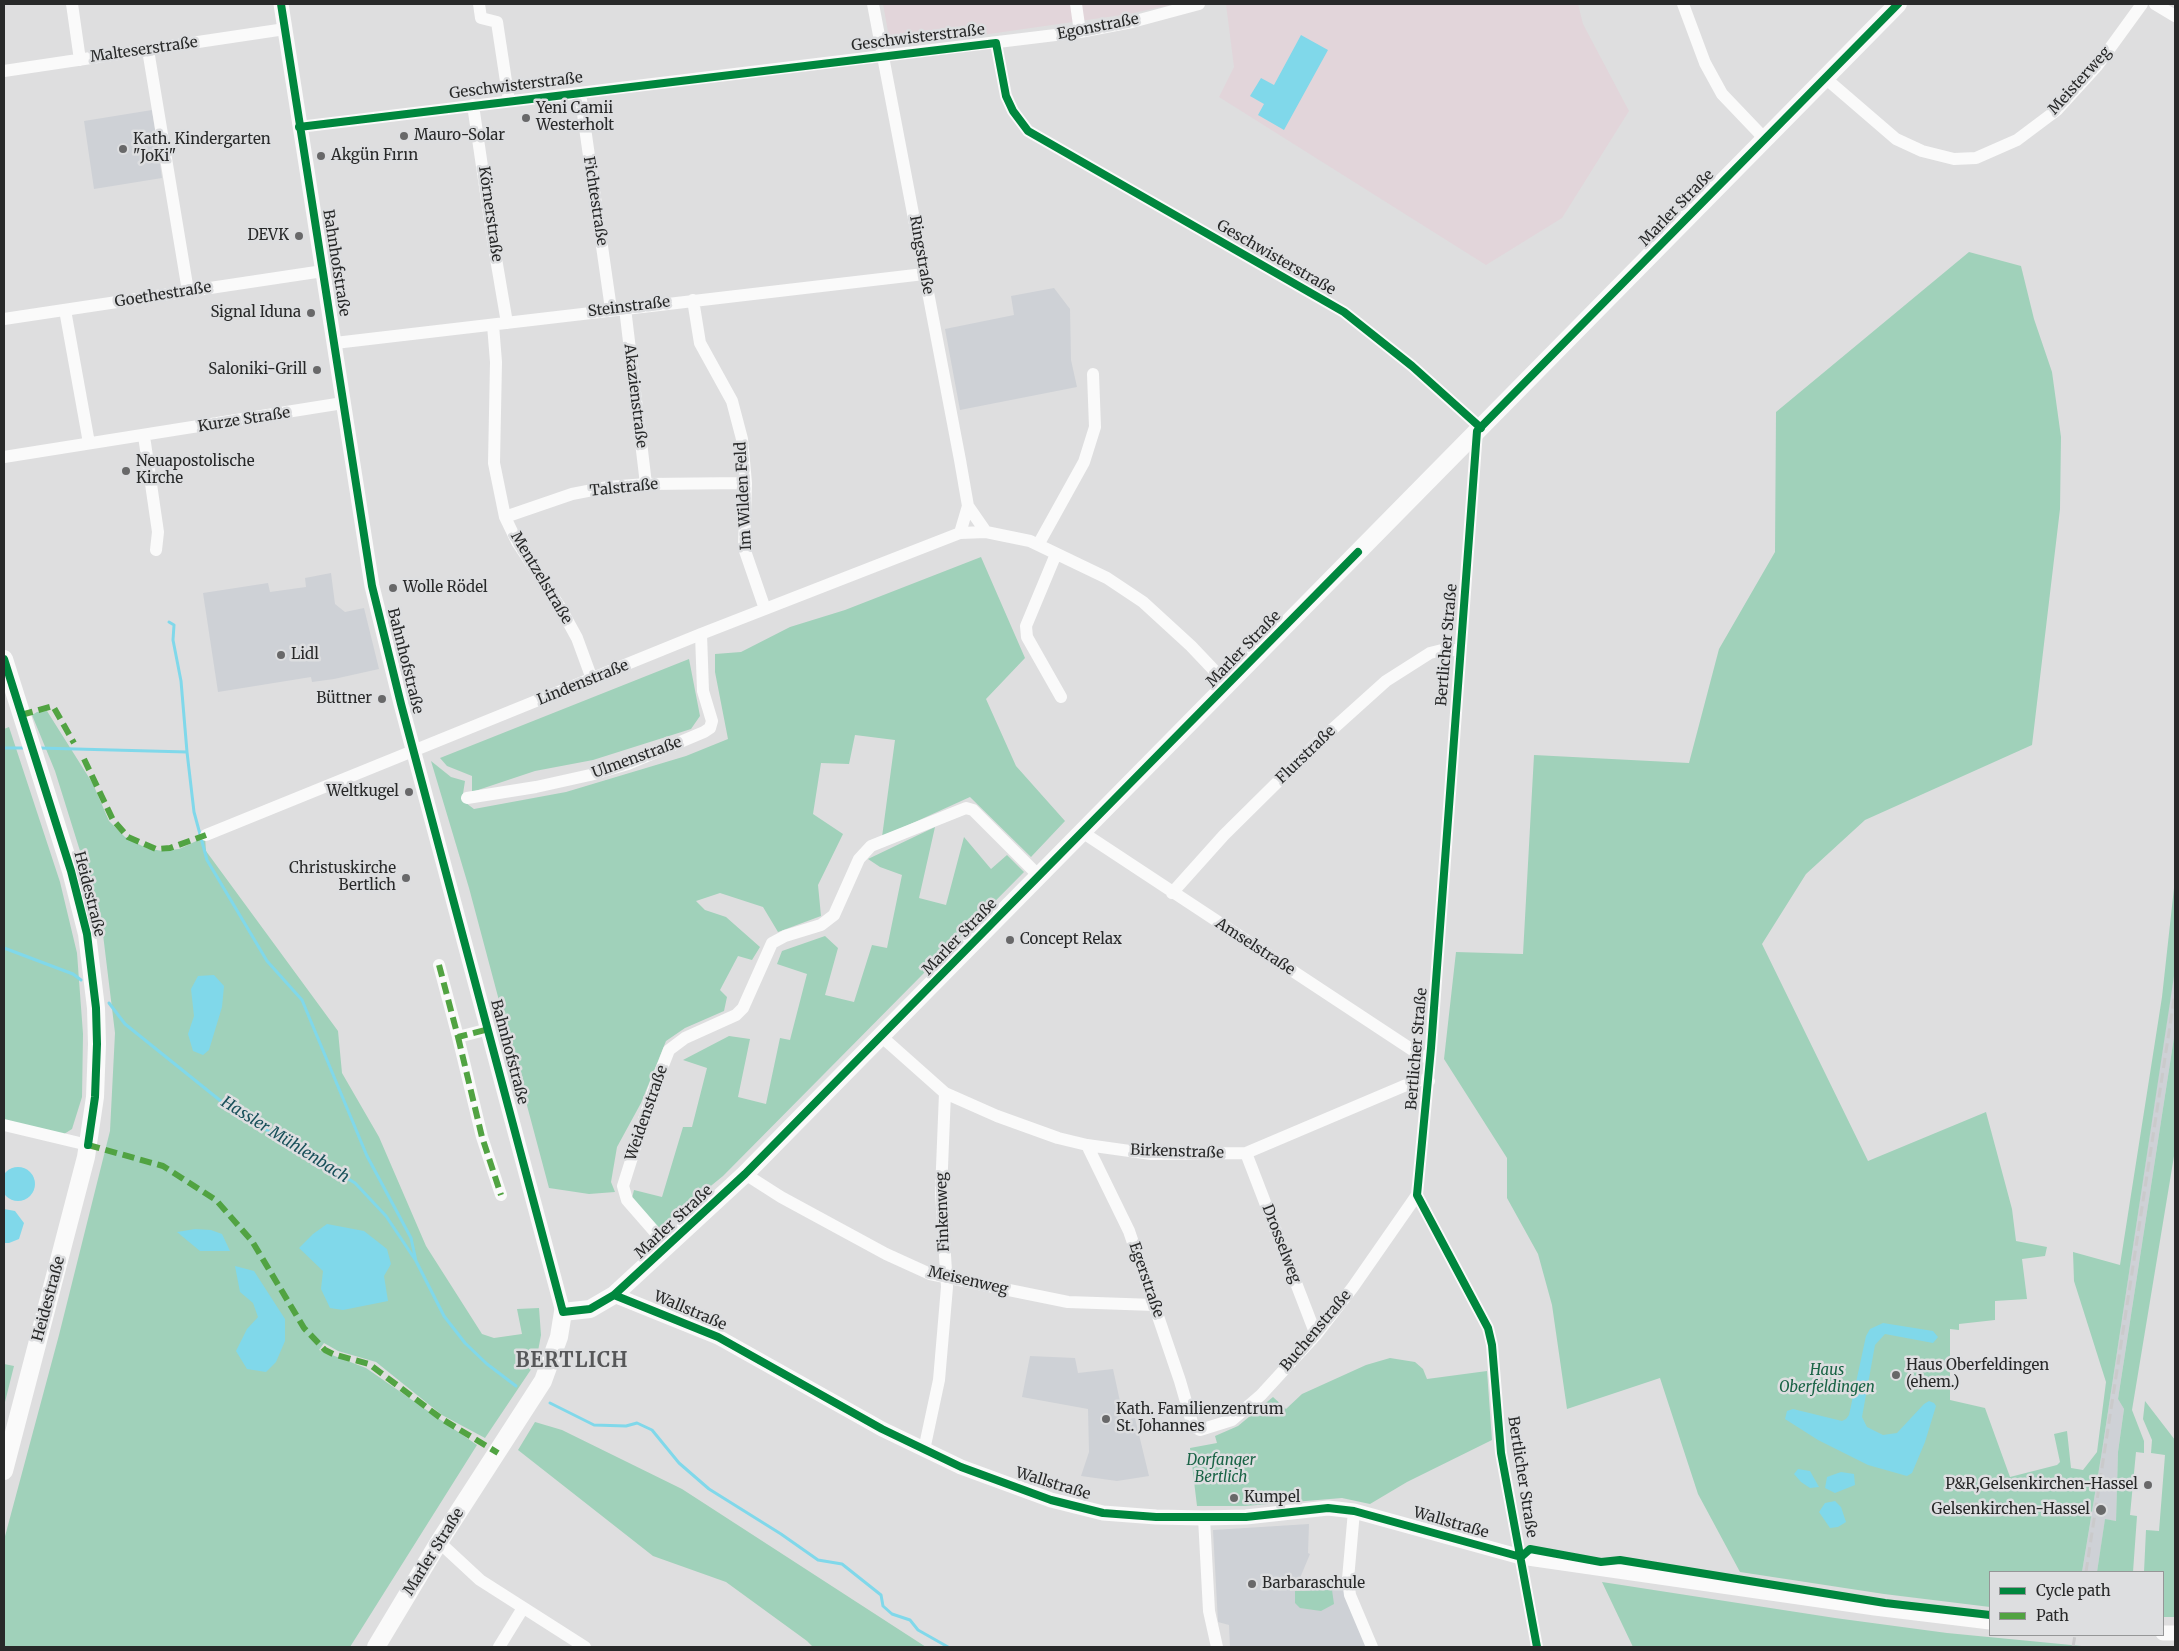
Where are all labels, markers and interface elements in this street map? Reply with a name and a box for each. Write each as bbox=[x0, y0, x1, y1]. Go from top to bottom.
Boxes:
street label: Egonstraße bbox=[1056, 10, 1140, 44]
street label: Geschwisterstraße bbox=[850, 21, 986, 55]
street label: Malteserstraße bbox=[89, 34, 199, 66]
street label: Meisterweg bbox=[2045, 43, 2115, 119]
street label: Geschwisterstraße bbox=[448, 69, 584, 103]
place label: Yeni Camii Westerholt bbox=[536, 100, 614, 135]
marker: Yeni Camii Westerholt bbox=[520, 112, 532, 124]
place label: Mauro-Solar bbox=[414, 127, 505, 145]
marker: Mauro-Solar bbox=[398, 130, 410, 142]
place label: Kath. Kindergarten "JoKi" bbox=[133, 131, 271, 166]
marker: Kath. Kindergarten "JoKi" bbox=[117, 143, 129, 155]
place label: Akgün Fırın bbox=[331, 147, 418, 165]
marker: Akgün Fırın bbox=[315, 150, 327, 162]
street label: Fichtestraße bbox=[579, 155, 611, 247]
street label: Körnerstraße bbox=[474, 165, 506, 263]
street label: Marler Straße bbox=[1636, 166, 1718, 250]
street label: Bahnhofstraße bbox=[319, 208, 353, 318]
street label: Ringstraße bbox=[905, 214, 937, 296]
street label: Geschwisterstraße bbox=[1213, 217, 1339, 299]
place label: DEVK bbox=[247, 227, 289, 245]
marker: DEVK bbox=[293, 230, 305, 242]
street label: Goethestraße bbox=[113, 278, 213, 312]
street label: Steinstraße bbox=[587, 293, 671, 321]
place label: Signal Iduna bbox=[210, 304, 301, 322]
marker: Signal Iduna bbox=[305, 307, 317, 319]
street label: Akazienstraße bbox=[620, 343, 650, 449]
place label: Saloniki-Grill bbox=[208, 361, 307, 379]
marker: Saloniki-Grill bbox=[311, 364, 323, 376]
street label: Kurze Straße bbox=[197, 404, 291, 436]
street label: Im Wilden Feld bbox=[732, 441, 756, 551]
place label: Neuapostolische Kirche bbox=[136, 453, 255, 488]
marker: Neuapostolische Kirche bbox=[120, 465, 132, 477]
street label: Talstraße bbox=[589, 475, 659, 501]
street label: Mentzelstraße bbox=[506, 529, 576, 627]
place label: Wolle Rödel bbox=[403, 579, 488, 597]
marker: Wolle Rödel bbox=[387, 582, 399, 594]
street label: Bertlicher Straße bbox=[1433, 583, 1461, 707]
street label: Bahnhofstraße bbox=[383, 606, 427, 716]
street label: Marler Straße bbox=[1203, 607, 1285, 691]
place label: Lidl bbox=[291, 646, 319, 664]
marker: Lidl bbox=[275, 649, 287, 661]
street label: Lindenstraße bbox=[535, 657, 631, 709]
place label: Büttner bbox=[316, 690, 372, 708]
marker: Büttner bbox=[376, 693, 388, 705]
street label: Flurstraße bbox=[1273, 722, 1339, 788]
street label: Ulmenstraße bbox=[590, 733, 684, 783]
place label: Weltkugel bbox=[327, 783, 399, 801]
marker: Weltkugel bbox=[403, 786, 415, 798]
street label: Heidestraße bbox=[70, 849, 108, 939]
place label: Christuskirche Bertlich bbox=[289, 860, 396, 895]
marker: Christuskirche Bertlich bbox=[400, 872, 412, 884]
street label: Marler Straße bbox=[919, 895, 1001, 979]
street label: Amselstraße bbox=[1212, 915, 1298, 979]
place label: Concept Relax bbox=[1020, 931, 1122, 949]
marker: Concept Relax bbox=[1004, 934, 1016, 946]
street label: Bertlicher Straße bbox=[1403, 987, 1431, 1111]
street label: Bahnhofstraße bbox=[486, 997, 532, 1107]
street label: Weidenstraße bbox=[622, 1063, 672, 1163]
water label: Hassler Mühlenbach bbox=[217, 1093, 353, 1187]
street label: Birkenstraße bbox=[1130, 1141, 1224, 1163]
street label: Finkenweg bbox=[933, 1172, 953, 1252]
street label: Marler Straße bbox=[632, 1182, 716, 1262]
street label: Drosselweg bbox=[1258, 1202, 1304, 1286]
street label: Egerstraße bbox=[1125, 1240, 1167, 1320]
street label: Heidestraße bbox=[29, 1255, 69, 1343]
street label: Meisenweg bbox=[926, 1263, 1010, 1299]
street label: Buchenstraße bbox=[1277, 1287, 1355, 1375]
street label: Wallstraße bbox=[651, 1288, 729, 1334]
district label: BERTLICH bbox=[514, 1349, 630, 1373]
place label: Haus Oberfeldingen (ehem.) bbox=[1906, 1357, 2049, 1392]
park label: Haus Oberfeldingen bbox=[1779, 1362, 1875, 1397]
marker: Haus Oberfeldingen (ehem.) bbox=[1890, 1369, 1902, 1381]
place label: Kath. Familienzentrum St. Johannes bbox=[1116, 1401, 1284, 1436]
marker: Kath. Familienzentrum St. Johannes bbox=[1100, 1413, 1112, 1425]
street label: Bertlicher Straße bbox=[1504, 1415, 1540, 1539]
park label: Dorfanger Bertlich bbox=[1186, 1452, 1256, 1487]
street label: Wallstraße bbox=[1013, 1464, 1093, 1504]
place label: P&R,Gelsenkirchen-Hassel bbox=[1945, 1476, 2138, 1494]
marker: P&R,Gelsenkirchen-Hassel bbox=[2142, 1479, 2154, 1491]
place label: Kumpel bbox=[1244, 1489, 1300, 1507]
marker: Kumpel bbox=[1228, 1492, 1240, 1504]
place label: Gelsenkirchen-Hassel bbox=[1932, 1501, 2090, 1519]
marker: Gelsenkirchen-Hassel bbox=[2094, 1503, 2108, 1517]
street label: Wallstraße bbox=[1411, 1504, 1491, 1542]
street label: Marler Straße bbox=[400, 1505, 468, 1599]
legend bbox=[1989, 1571, 2164, 1636]
place label: Barbaraschule bbox=[1262, 1575, 1365, 1593]
marker: Barbaraschule bbox=[1246, 1578, 1258, 1590]
text: Cycle path bbox=[2036, 1581, 2111, 1600]
text: Path bbox=[2036, 1606, 2069, 1625]

